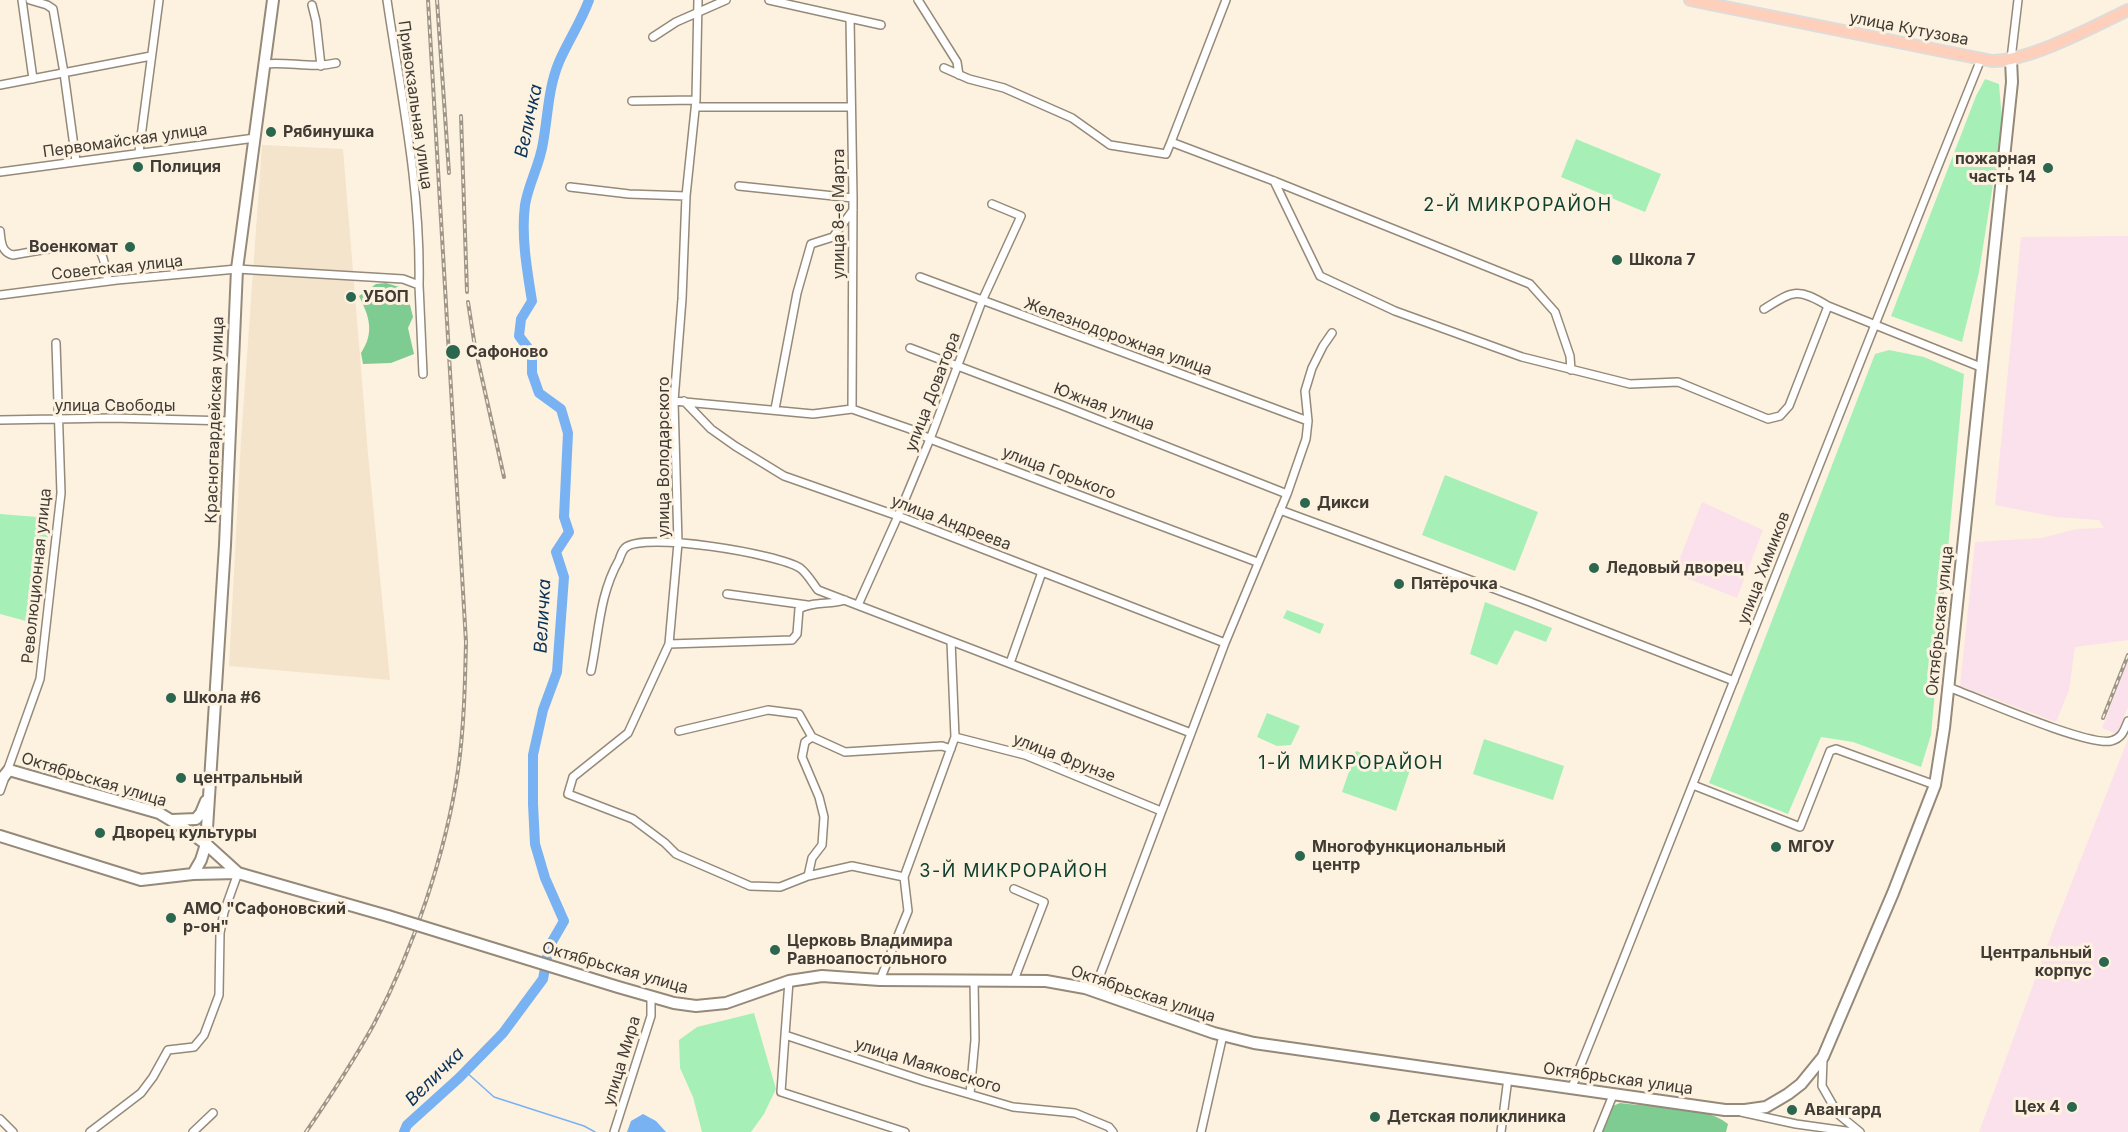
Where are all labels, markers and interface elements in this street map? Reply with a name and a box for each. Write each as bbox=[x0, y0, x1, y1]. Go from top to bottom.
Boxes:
street label: улица Кутузова bbox=[1848, 8, 1970, 50]
street label: Привокзальная улица bbox=[394, 19, 436, 191]
water label: Величка bbox=[511, 82, 547, 160]
street label: Первомайская улица bbox=[41, 120, 209, 162]
place label: Рябинушка bbox=[283, 122, 374, 142]
marker: Рябинушка bbox=[264, 125, 278, 139]
street label: улица 8-е Марта bbox=[829, 149, 849, 279]
place label: пожарная часть 14 bbox=[1955, 149, 2036, 187]
place label: Полиция bbox=[150, 157, 221, 177]
marker: Полиция bbox=[131, 160, 145, 174]
marker: пожарная часть 14 bbox=[2041, 161, 2055, 175]
district label: 2-Й МИКРОРАЙОН bbox=[1423, 195, 1613, 217]
place label: Военкомат bbox=[29, 237, 118, 257]
marker: Военкомат bbox=[123, 240, 137, 254]
place label: Школа 7 bbox=[1629, 250, 1696, 270]
street label: Советская улица bbox=[50, 252, 184, 284]
marker: Школа 7 bbox=[1610, 253, 1624, 267]
place label: УБОП bbox=[363, 287, 409, 307]
marker: УБОП bbox=[344, 290, 358, 304]
street label: Железнодорожная улица bbox=[1021, 294, 1215, 380]
street label: Красногвардейская улица bbox=[202, 316, 228, 524]
street label: улица Доватора bbox=[901, 330, 965, 454]
place label: Сафоново bbox=[466, 342, 548, 362]
marker: Сафоново bbox=[444, 343, 462, 361]
street label: улица Володарского bbox=[654, 376, 674, 538]
street label: Южная улица bbox=[1051, 379, 1157, 435]
street label: улица Свободы bbox=[54, 396, 176, 416]
street label: улица Горького bbox=[999, 442, 1119, 504]
street label: Революционная улица bbox=[18, 487, 56, 665]
street label: улица Андреева bbox=[888, 491, 1014, 555]
place label: Дикси bbox=[1317, 493, 1369, 513]
marker: Дикси bbox=[1298, 496, 1312, 510]
street label: улица Химиков bbox=[1734, 509, 1794, 627]
street label: Октябрьская улица bbox=[1923, 545, 1957, 697]
place label: Ледовый дворец bbox=[1606, 558, 1744, 578]
marker: Ледовый дворец bbox=[1587, 561, 1601, 575]
place label: Пятёрочка bbox=[1411, 574, 1498, 594]
marker: Пятёрочка bbox=[1392, 577, 1406, 591]
water label: Величка bbox=[530, 578, 556, 654]
place label: Школа #6 bbox=[183, 688, 261, 708]
marker: Школа #6 bbox=[164, 691, 178, 705]
street label: улица Фрунзе bbox=[1010, 730, 1118, 786]
street label: Октябрьская улица bbox=[19, 749, 169, 811]
district label: 1-Й МИКРОРАЙОН bbox=[1258, 753, 1444, 775]
place label: центральный bbox=[193, 768, 303, 788]
marker: центральный bbox=[174, 771, 188, 785]
place label: Дворец культуры bbox=[112, 823, 257, 843]
marker: Дворец культуры bbox=[93, 826, 107, 840]
place label: Многофункциональный центр bbox=[1312, 837, 1506, 875]
place label: МГОУ bbox=[1788, 837, 1835, 857]
marker: МГОУ bbox=[1769, 840, 1783, 854]
marker: Многофункциональный центр bbox=[1293, 849, 1307, 863]
district label: 3-Й МИКРОРАЙОН bbox=[919, 861, 1109, 883]
place label: АМО "Сафоновский р-он" bbox=[183, 899, 346, 937]
marker: АМО "Сафоновский р-он" bbox=[164, 911, 178, 925]
place label: Церковь Владимира Равноапостольного bbox=[787, 931, 953, 969]
street label: Октябрьская улица bbox=[540, 938, 690, 998]
marker: Церковь Владимира Равноапостольного bbox=[768, 943, 782, 957]
place label: Центральный корпус bbox=[1980, 943, 2092, 981]
marker: Центральный корпус bbox=[2097, 955, 2111, 969]
street label: Октябрьская улица bbox=[1068, 962, 1218, 1026]
street label: улица Мира bbox=[599, 1014, 645, 1108]
street label: улица Маяковского bbox=[852, 1035, 1004, 1097]
water label: Величка bbox=[401, 1043, 469, 1111]
street label: Октябрьская улица bbox=[1542, 1059, 1694, 1099]
place label: Цех 4 bbox=[2015, 1097, 2060, 1117]
place label: Авангард bbox=[1804, 1100, 1882, 1120]
marker: Цех 4 bbox=[2065, 1100, 2079, 1114]
marker: Авангард bbox=[1785, 1103, 1799, 1117]
place label: Детская поликлиника bbox=[1387, 1107, 1566, 1127]
marker: Детская поликлиника bbox=[1368, 1110, 1382, 1124]

